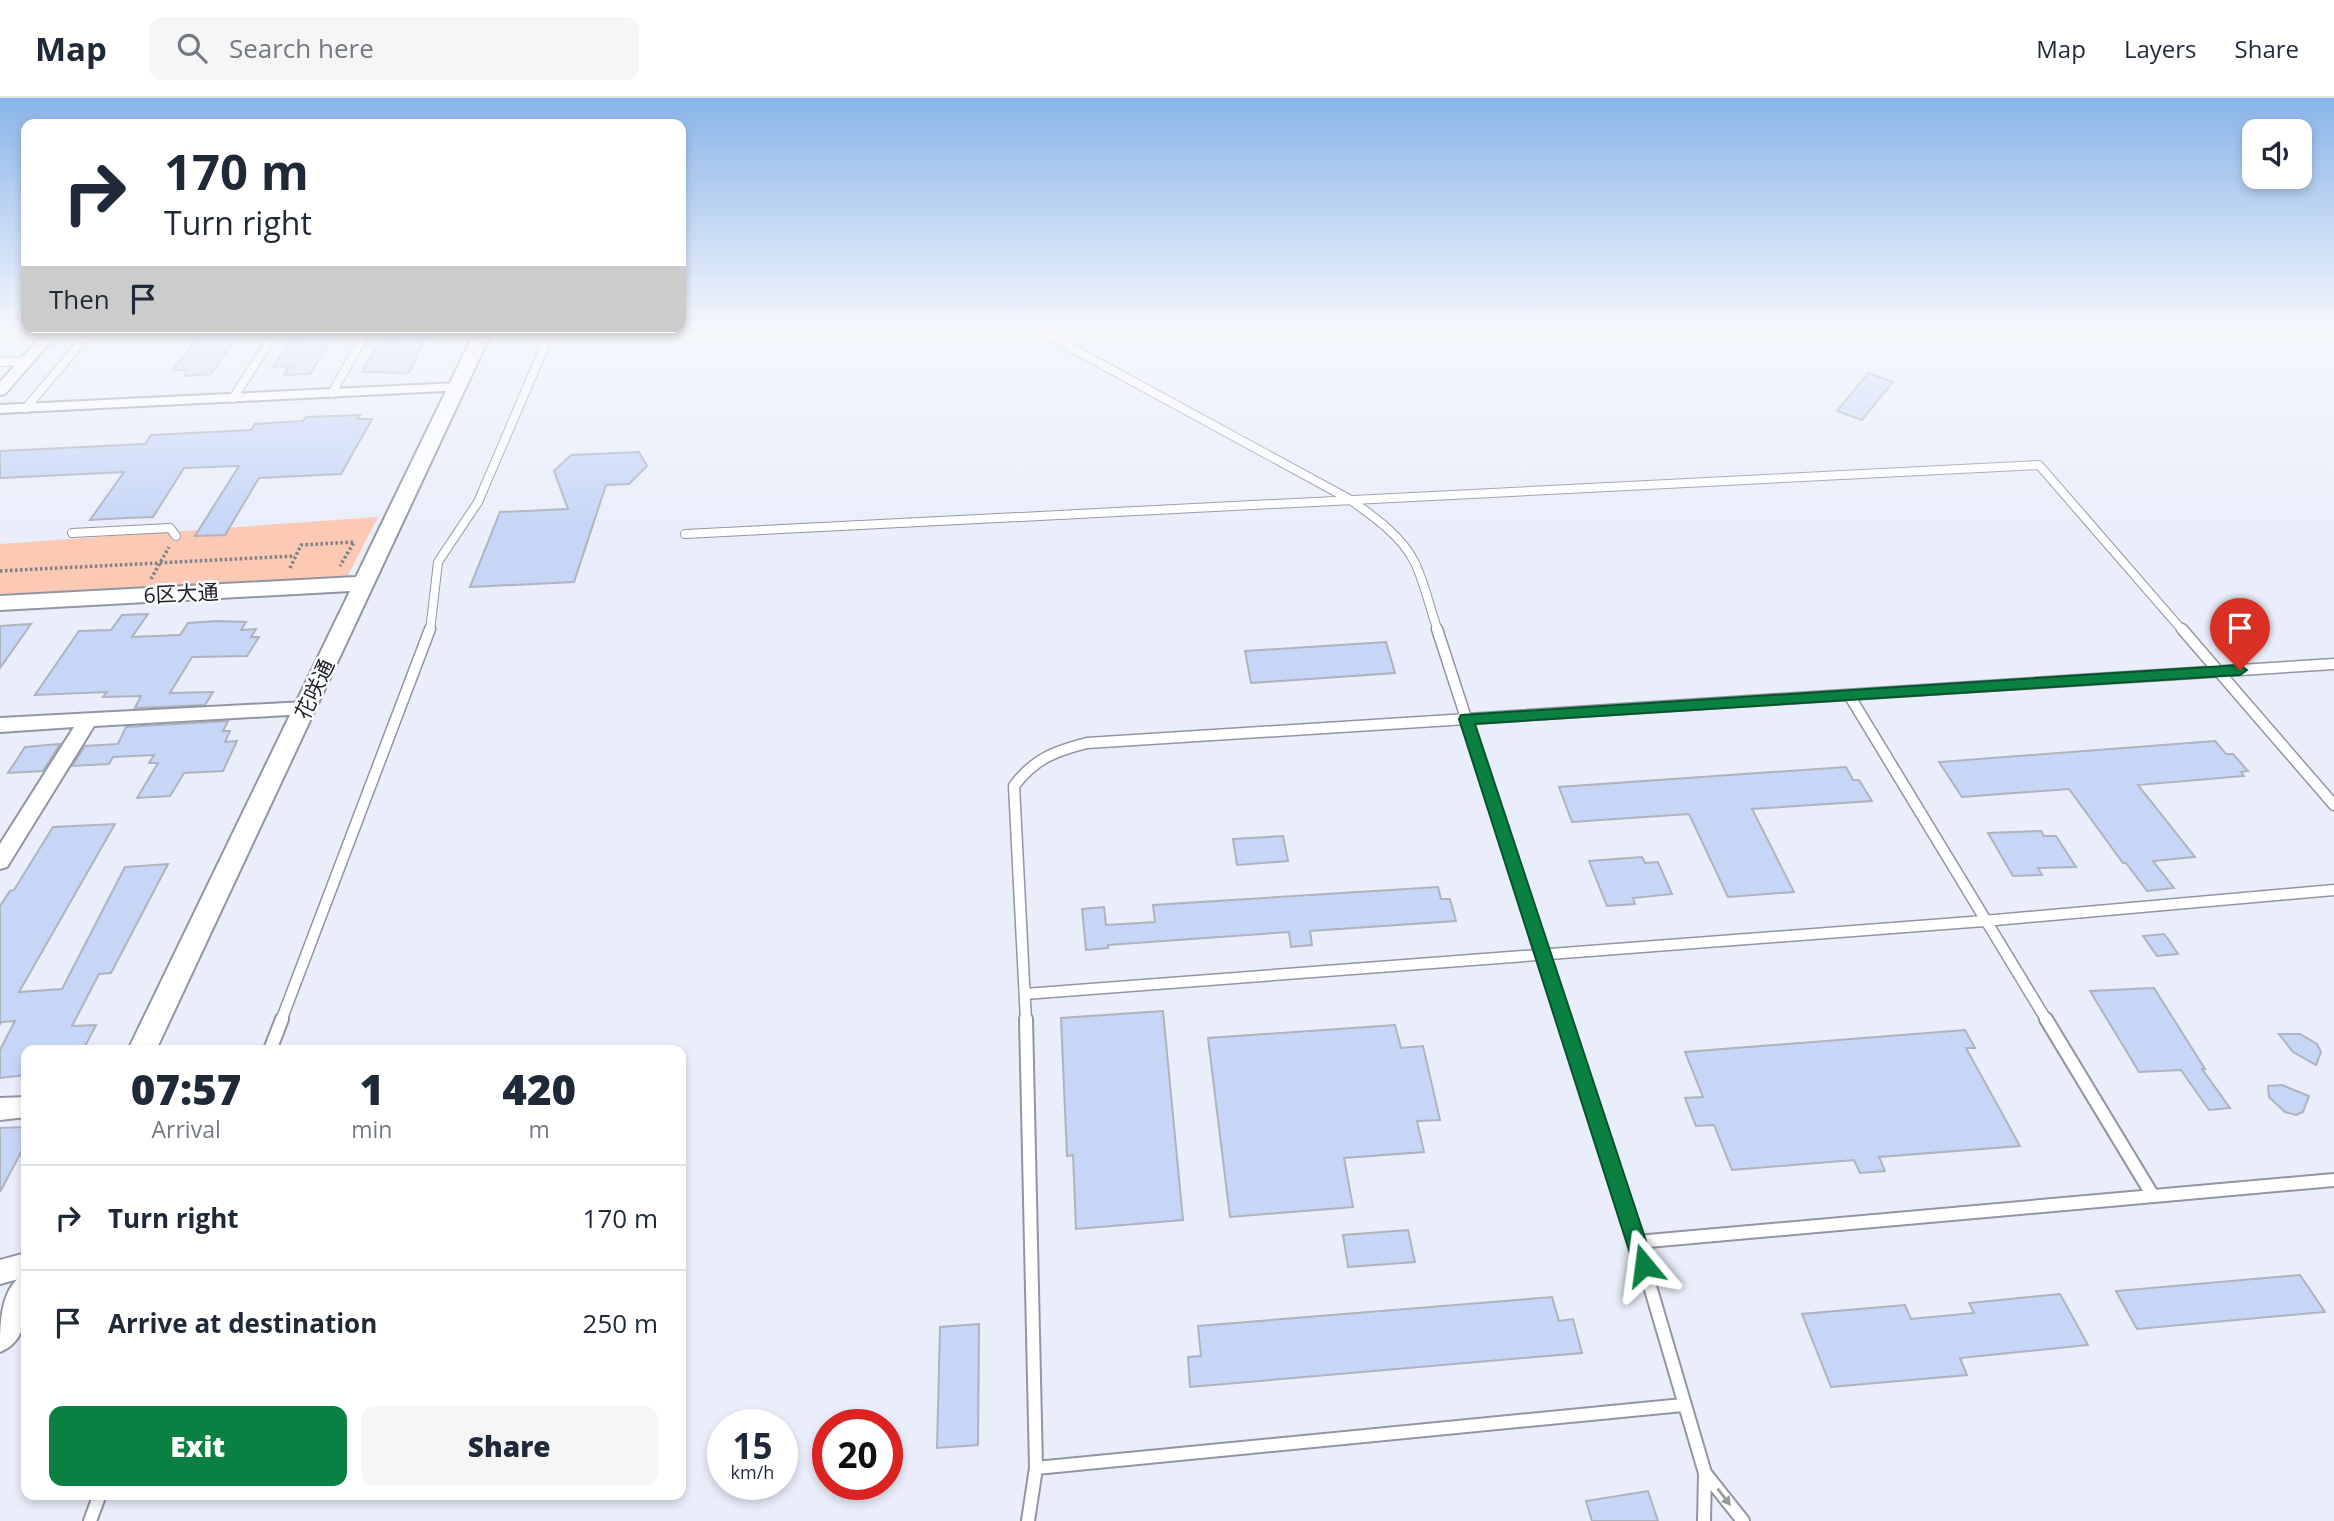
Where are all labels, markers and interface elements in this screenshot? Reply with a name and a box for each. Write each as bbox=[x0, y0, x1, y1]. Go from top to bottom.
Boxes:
search box bbox=[149, 17, 639, 80]
text: Map bbox=[35, 26, 107, 71]
icon: search bbox=[173, 29, 211, 67]
text: Search here bbox=[229, 30, 374, 66]
text: Map bbox=[2036, 32, 2086, 65]
text: Layers bbox=[2124, 32, 2197, 65]
text: Share bbox=[2235, 32, 2299, 65]
map controls bbox=[2242, 119, 2312, 189]
button: sound bbox=[2242, 119, 2312, 189]
text: 170 m bbox=[164, 138, 309, 204]
icon: right bbox=[49, 147, 140, 238]
text: Turn right bbox=[164, 201, 312, 244]
icon: arrive bbox=[124, 280, 162, 318]
text: Then bbox=[49, 281, 110, 317]
street label: 6区大通 bbox=[143, 577, 219, 609]
pin bbox=[2210, 598, 2270, 670]
icon: arrive bbox=[2221, 609, 2259, 647]
street label: 花咲通 bbox=[288, 655, 340, 723]
text: 07:57 bbox=[131, 1060, 241, 1117]
text: 1 bbox=[360, 1060, 384, 1117]
text: 420 bbox=[502, 1060, 576, 1117]
text: Arrival bbox=[152, 1113, 221, 1145]
text: min bbox=[351, 1113, 392, 1145]
text: m bbox=[529, 1113, 550, 1145]
icon: right bbox=[49, 1199, 87, 1237]
text: Turn right bbox=[108, 1200, 239, 1236]
text: 170 m bbox=[583, 1200, 658, 1236]
position arrow bbox=[1607, 1228, 1681, 1302]
icon: arrive bbox=[49, 1304, 87, 1342]
text: Arrive at destination bbox=[108, 1305, 377, 1341]
text: 250 m bbox=[583, 1305, 658, 1341]
button: Exit bbox=[49, 1406, 347, 1486]
button: Share bbox=[361, 1406, 658, 1486]
speed limit sign: 20 bbox=[812, 1409, 903, 1500]
text: 15 bbox=[732, 1422, 773, 1469]
text: km/h bbox=[731, 1460, 774, 1484]
one-way arrow bbox=[1716, 1489, 1731, 1506]

